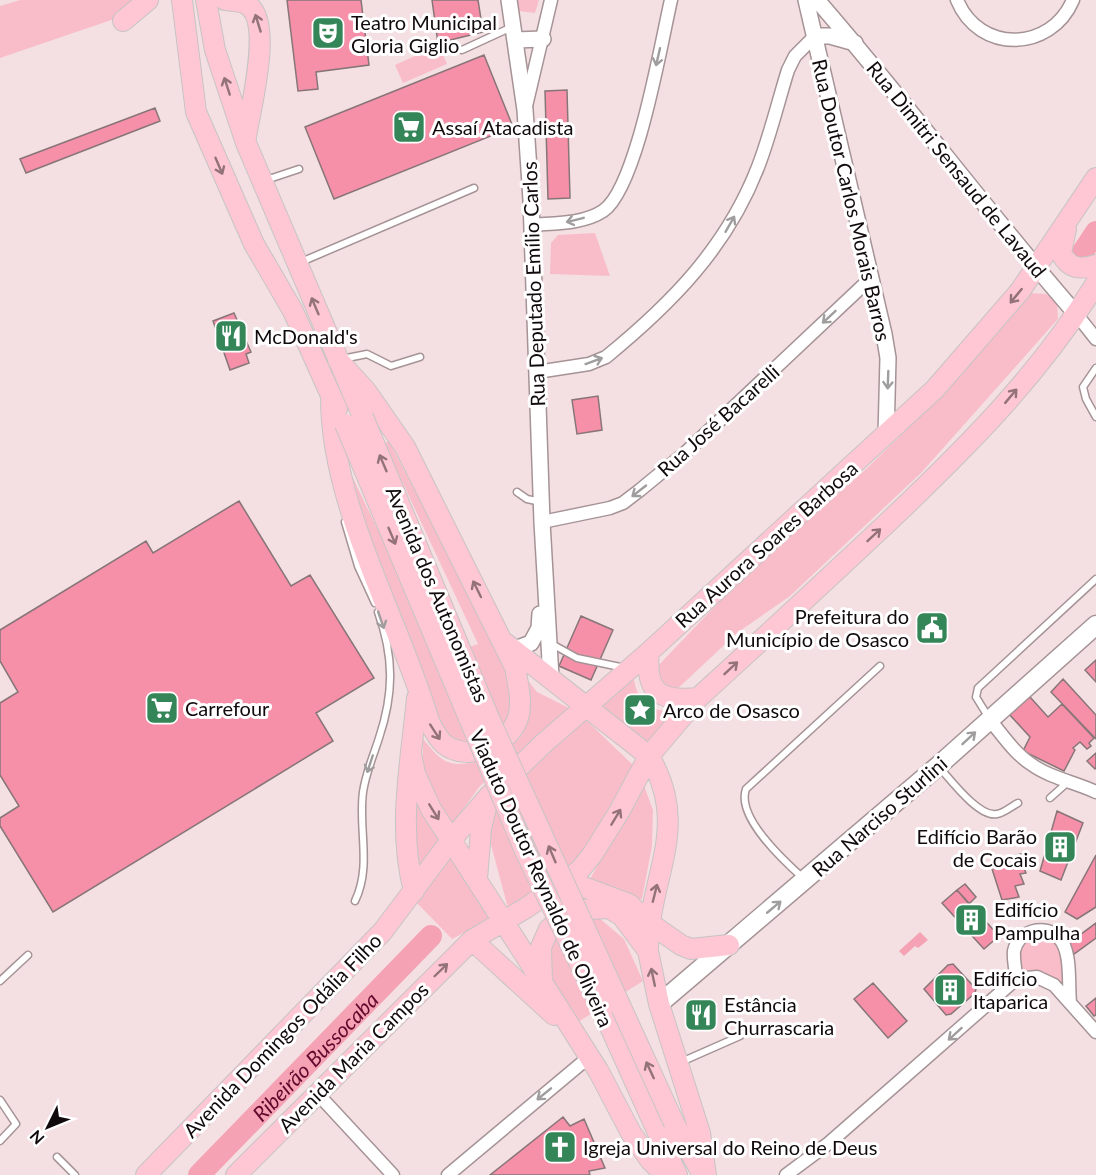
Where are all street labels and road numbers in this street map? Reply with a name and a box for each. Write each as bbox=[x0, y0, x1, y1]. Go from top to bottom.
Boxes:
street label: Rua Dimitri Sensaud de Lavaud bbox=[862, 56, 1052, 282]
street label: Rua Doutor Carlos Morais Barros bbox=[808, 57, 896, 343]
street label: Rua Deputado Emílio Carlos bbox=[517, 161, 549, 407]
street label: Rua José Bacarelli bbox=[652, 359, 784, 481]
street label: Rua Aurora Soares Barbosa bbox=[670, 456, 862, 632]
street label: Avenida dos Autonomistas bbox=[382, 482, 494, 706]
street label: Viaduto Doutor Reynaldo de Oliveira bbox=[465, 726, 619, 1030]
street label: Rua Narciso Sturlini bbox=[807, 751, 951, 881]
street label: Avenida Domingos Odália Filho bbox=[178, 928, 386, 1142]
street label: Avenida Maria Campos bbox=[273, 977, 433, 1137]

